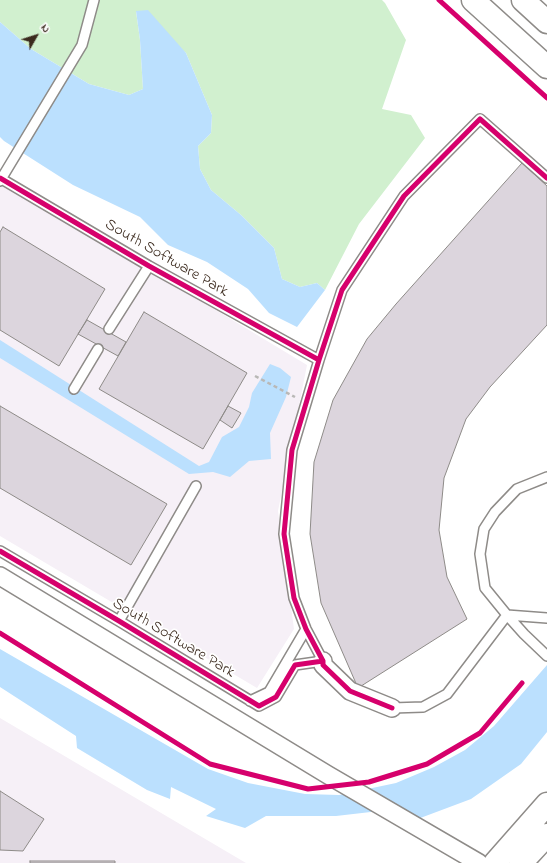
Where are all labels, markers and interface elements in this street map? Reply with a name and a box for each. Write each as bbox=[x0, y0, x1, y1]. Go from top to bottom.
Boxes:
north arrow bbox=[16, 16, 56, 56]
text: N bbox=[37, 21, 54, 36]
street label: South Software Park bbox=[101, 216, 231, 302]
street label: South Software Park bbox=[108, 595, 238, 683]

